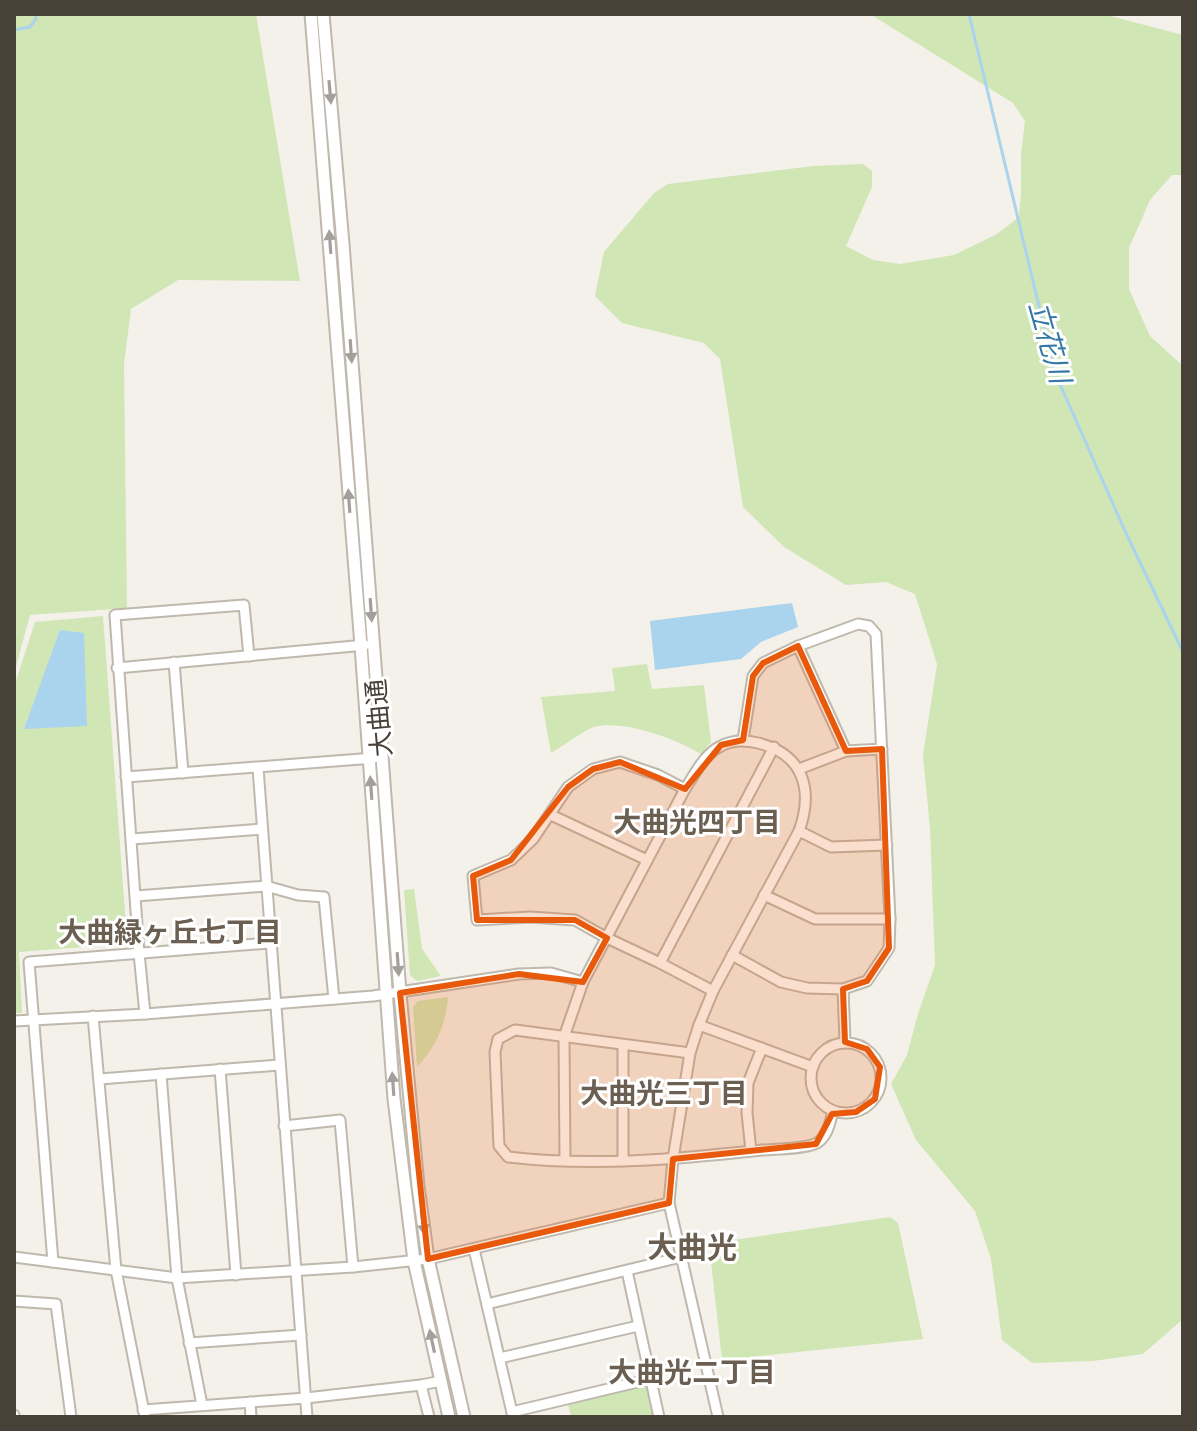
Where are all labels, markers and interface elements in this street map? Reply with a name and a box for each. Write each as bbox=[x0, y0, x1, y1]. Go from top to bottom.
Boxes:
one-way arrow bbox=[324, 80, 337, 105]
one-way arrow bbox=[323, 229, 336, 254]
water label: 立花川 bbox=[1021, 297, 1077, 390]
one-way arrow bbox=[345, 339, 358, 364]
one-way arrow bbox=[343, 488, 356, 513]
one-way arrow bbox=[365, 598, 378, 623]
street label: 大曲通 bbox=[362, 678, 399, 758]
one-way arrow bbox=[364, 775, 377, 800]
district label: 大曲光四丁目 bbox=[613, 807, 781, 840]
district label: 大曲緑ヶ丘七丁目 bbox=[58, 917, 282, 950]
one-way arrow bbox=[392, 952, 405, 977]
one-way arrow bbox=[387, 1071, 400, 1096]
district label: 大曲光三丁目 bbox=[580, 1078, 748, 1111]
one-way arrow bbox=[417, 1211, 430, 1236]
district label: 大曲光 bbox=[647, 1231, 737, 1267]
one-way arrow bbox=[425, 1328, 438, 1353]
district label: 大曲光二丁目 bbox=[608, 1357, 776, 1390]

